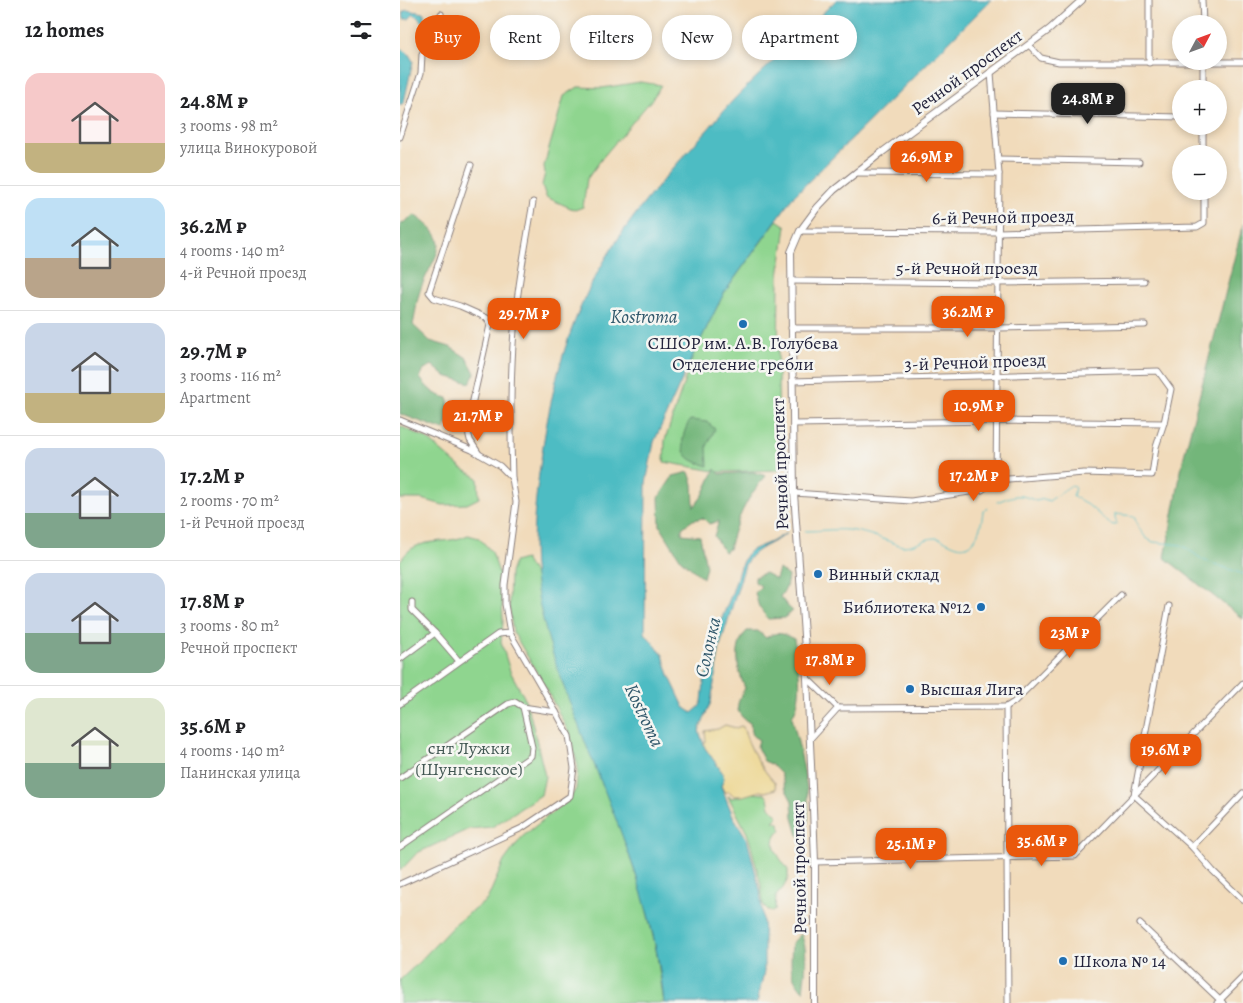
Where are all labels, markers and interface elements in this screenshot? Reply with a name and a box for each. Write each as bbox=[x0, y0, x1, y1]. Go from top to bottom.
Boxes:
chip: Buy bbox=[415, 15, 480, 60]
chip: Rent bbox=[490, 15, 560, 60]
chip: Filters bbox=[570, 15, 652, 60]
chip: New bbox=[662, 15, 732, 60]
chip: Apartment bbox=[742, 15, 857, 60]
north arrow bbox=[1172, 15, 1228, 70]
map controls bbox=[1172, 15, 1227, 200]
text: 12 homes bbox=[25, 16, 104, 44]
icon: filters bbox=[347, 16, 375, 44]
street label: Речной проспект bbox=[907, 23, 1027, 121]
button: + bbox=[1172, 80, 1227, 135]
pin: 24.8M ₽ bbox=[1042, 82, 1134, 125]
text: 24.8M ₽ bbox=[180, 87, 248, 115]
text: 24.8M ₽ bbox=[1062, 88, 1114, 110]
icon: home bbox=[65, 93, 125, 153]
text: 3 rooms · 98 m² bbox=[180, 115, 278, 137]
text: улица Винокуровой bbox=[180, 137, 317, 159]
pin: 26.9M ₽ bbox=[881, 140, 973, 183]
button: − bbox=[1172, 145, 1227, 200]
text: 26.9M ₽ bbox=[901, 146, 953, 168]
street label: 6-й Речной проезд bbox=[932, 204, 1075, 230]
text: 36.2M ₽ bbox=[180, 212, 247, 240]
icon: home bbox=[65, 218, 125, 278]
text: 4 rooms · 140 m² bbox=[180, 240, 285, 262]
street label: 5-й Речной проезд bbox=[896, 256, 1038, 280]
text: 4-й Речной проезд bbox=[180, 262, 307, 284]
pin: 36.2M ₽ bbox=[922, 296, 1014, 338]
pin: 29.7M ₽ bbox=[478, 298, 570, 340]
text: 36.2M ₽ bbox=[943, 301, 993, 323]
text: 29.7M ₽ bbox=[499, 303, 549, 325]
water label: Kostroma bbox=[610, 304, 678, 330]
marker: СШОР им. А.В. Голубева Отделение гребли bbox=[737, 318, 749, 330]
place label: СШОР им. А.В. Голубева Отделение гребли bbox=[648, 331, 839, 376]
text: 29.7M ₽ bbox=[180, 337, 247, 365]
icon: home bbox=[65, 343, 125, 403]
street label: 3-й Речной проезд bbox=[904, 348, 1046, 376]
text: 3 rooms · 116 m² bbox=[180, 365, 281, 387]
text: Apartment bbox=[180, 387, 251, 409]
pin: 10.9M ₽ bbox=[933, 390, 1025, 432]
text: 10.9M ₽ bbox=[954, 395, 1004, 417]
street label: Речной проспект bbox=[766, 398, 794, 530]
pin: 21.7M ₽ bbox=[432, 400, 524, 442]
text: 21.7M ₽ bbox=[453, 405, 503, 427]
pin: 17.2M ₽ bbox=[928, 460, 1020, 502]
text: 17.2M ₽ bbox=[180, 462, 244, 490]
text: 17.2M ₽ bbox=[949, 465, 999, 487]
icon: home bbox=[65, 468, 125, 528]
text: 2 rooms · 70 m² bbox=[180, 490, 279, 512]
text: 1-й Речной проезд bbox=[180, 512, 305, 534]
place label: Винный склад bbox=[828, 562, 940, 586]
marker: Винный склад bbox=[812, 568, 824, 580]
text: 17.8M ₽ bbox=[180, 587, 244, 615]
icon: home bbox=[65, 593, 125, 653]
place label: Библиотека №12 bbox=[843, 595, 971, 619]
marker: Библиотека №12 bbox=[975, 601, 987, 613]
water label: Солонка bbox=[688, 614, 728, 680]
text: 3 rooms · 80 m² bbox=[180, 615, 279, 637]
pin: 23M ₽ bbox=[1035, 616, 1105, 659]
text: 23M ₽ bbox=[1051, 622, 1089, 644]
text: Речной проспект bbox=[180, 637, 297, 659]
pin: 17.8M ₽ bbox=[784, 644, 876, 686]
text: 17.8M ₽ bbox=[805, 649, 855, 671]
place label: Высшая Лига bbox=[920, 677, 1024, 701]
water label: Kostroma bbox=[618, 679, 670, 752]
marker: Высшая Лига bbox=[904, 683, 916, 695]
text: 35.6M ₽ bbox=[180, 712, 246, 740]
icon: home bbox=[65, 718, 125, 778]
pin: 19.6M ₽ bbox=[1120, 734, 1212, 776]
park label: снт Лужки (Шунгенское) bbox=[415, 736, 523, 781]
text: 19.6M ₽ bbox=[1141, 739, 1191, 761]
text: 4 rooms · 140 m² bbox=[180, 740, 285, 762]
text: Панинская улица bbox=[180, 762, 300, 784]
street label: Речной проспект bbox=[786, 802, 812, 934]
pin: 35.6M ₽ bbox=[996, 824, 1088, 867]
pin: 25.1M ₽ bbox=[865, 828, 957, 870]
text: 35.6M ₽ bbox=[1017, 830, 1067, 852]
text: 25.1M ₽ bbox=[886, 833, 936, 855]
place label: Школа № 14 bbox=[1073, 949, 1166, 973]
marker: Школа № 14 bbox=[1057, 955, 1069, 967]

